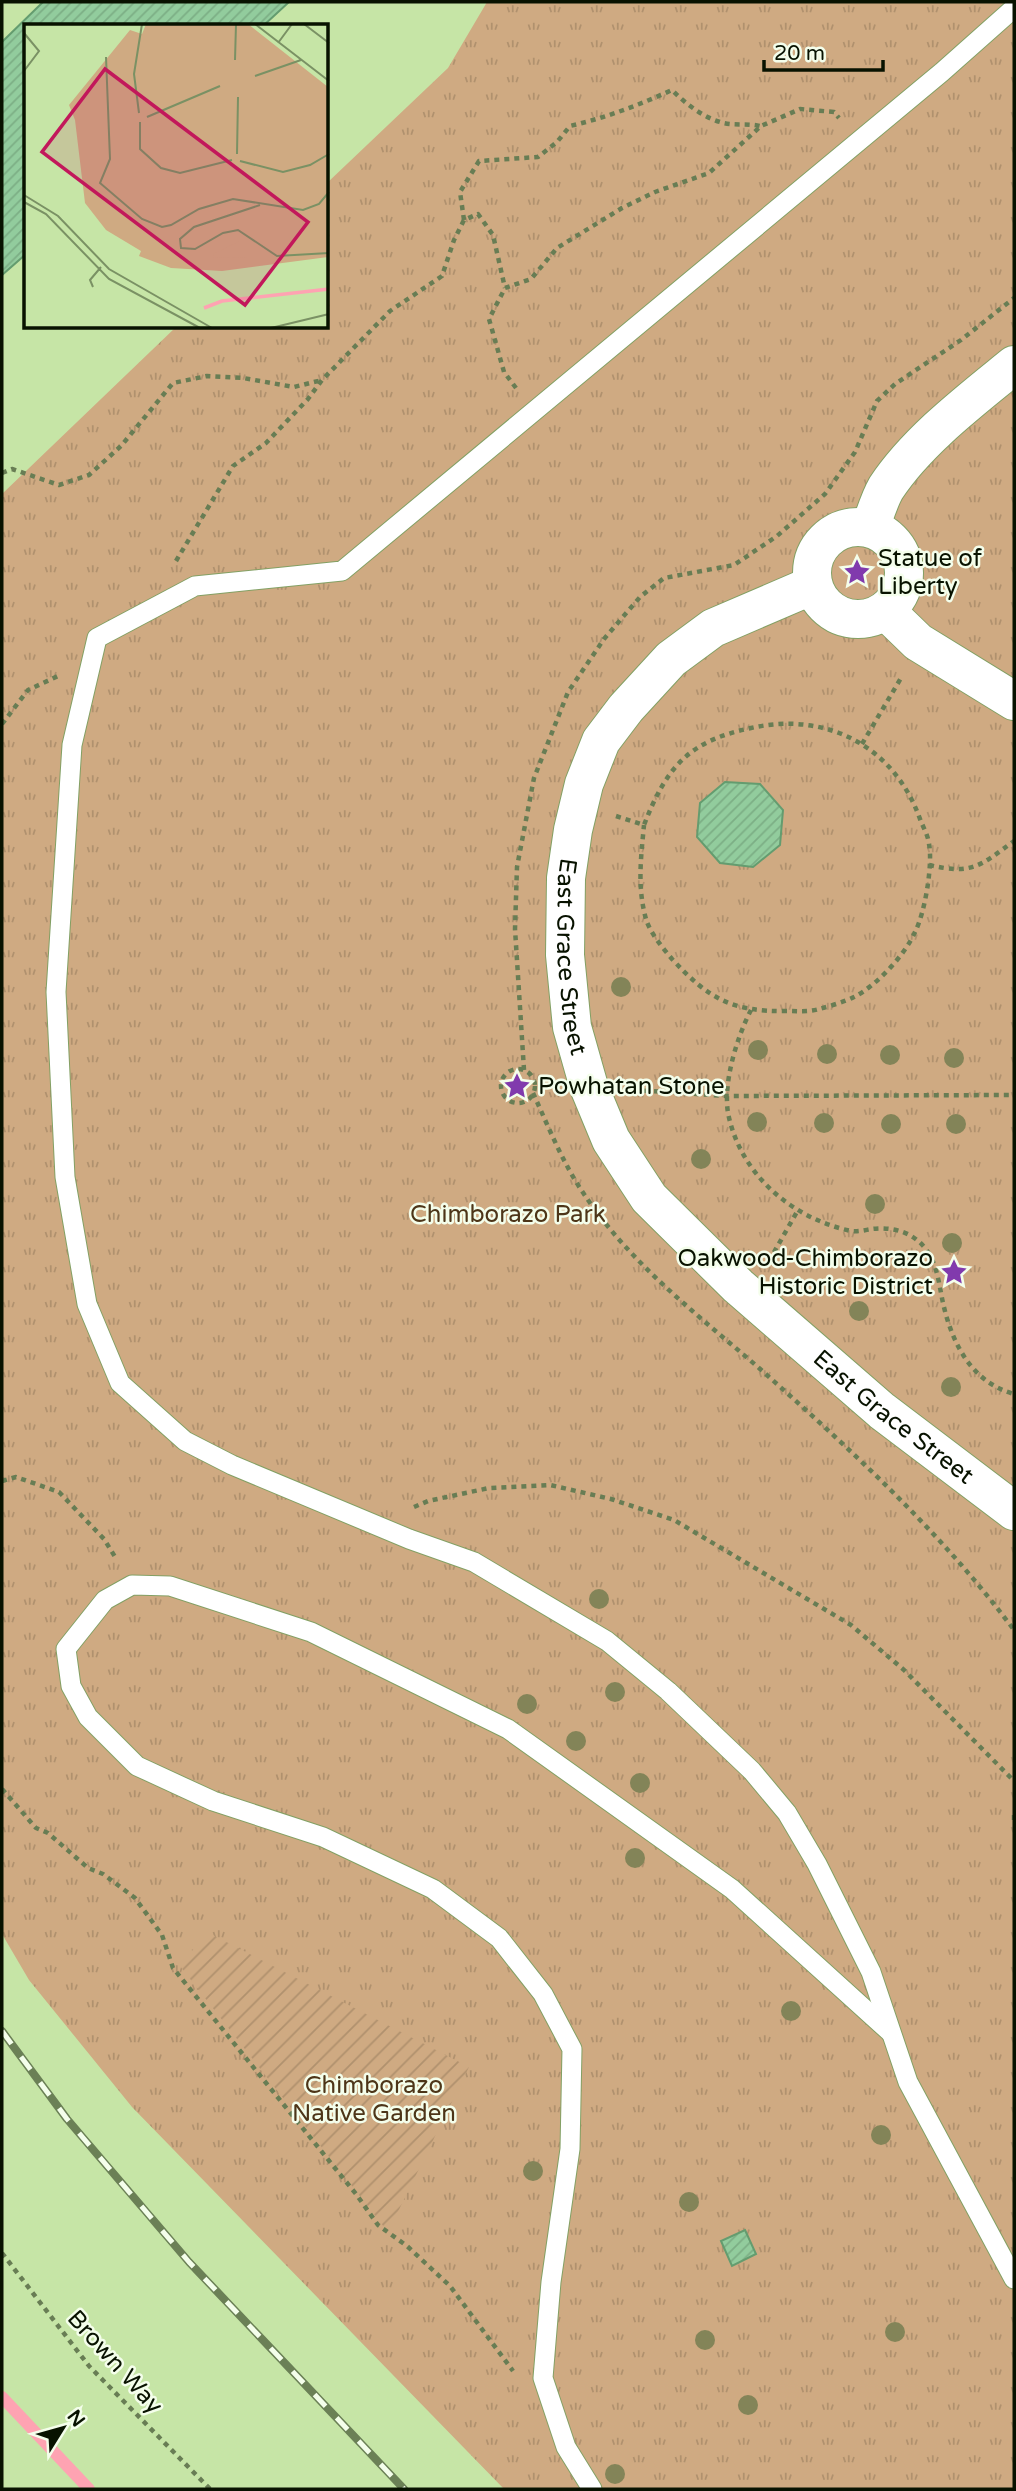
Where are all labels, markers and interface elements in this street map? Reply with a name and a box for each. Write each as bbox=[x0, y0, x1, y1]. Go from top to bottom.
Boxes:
inset map bbox=[24, 24, 329, 329]
scale bar bbox=[764, 28, 883, 72]
text: 20 m bbox=[774, 41, 825, 66]
place label: Statue of Liberty bbox=[878, 544, 983, 601]
place icon: Statue of Liberty bbox=[842, 557, 872, 587]
street label: East Grace Street bbox=[551, 856, 594, 1058]
place icon: Powhatan Stone bbox=[502, 1071, 532, 1101]
place label: Powhatan Stone bbox=[538, 1072, 725, 1101]
park label: Chimborazo Park bbox=[410, 1200, 606, 1229]
place label: Oakwood-Chimborazo Historic District bbox=[677, 1244, 933, 1301]
place icon: Oakwood-Chimborazo Historic District bbox=[939, 1257, 969, 1287]
street label: East Grace Street bbox=[807, 1344, 980, 1490]
park label: Chimborazo Native Garden bbox=[292, 2071, 456, 2128]
street label: Brown Way bbox=[61, 2304, 169, 2420]
north arrow bbox=[28, 2393, 98, 2463]
text: N bbox=[62, 2406, 89, 2431]

